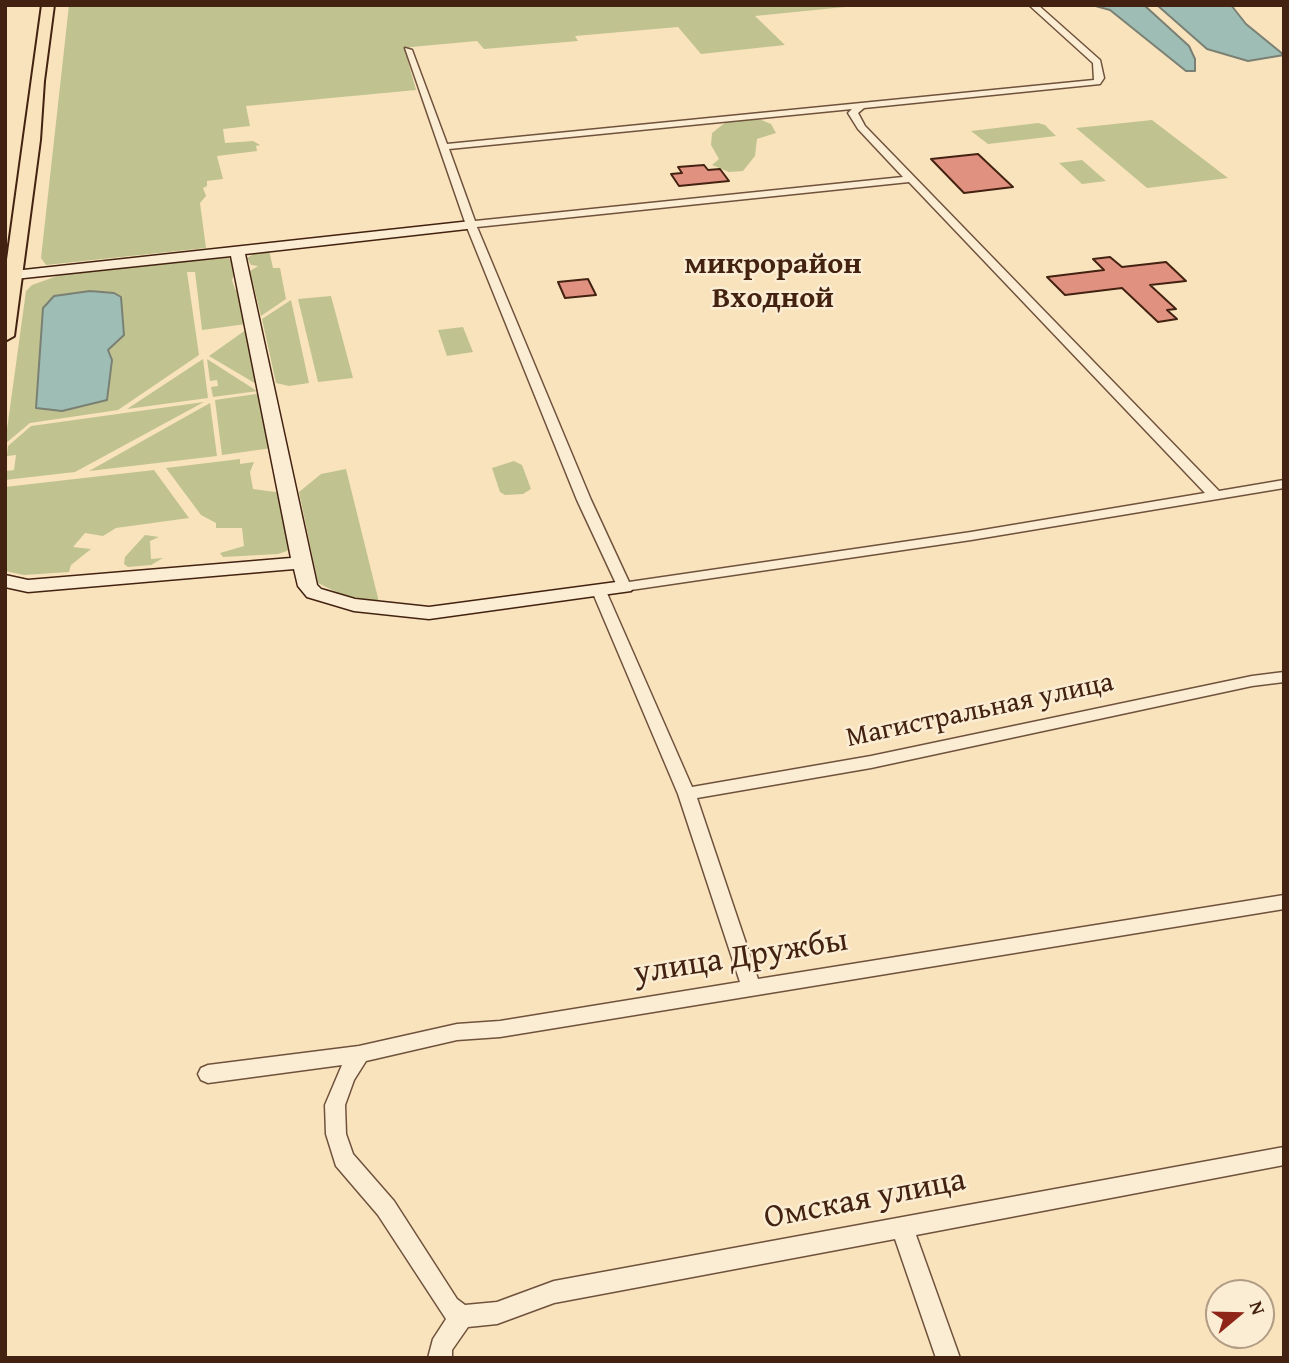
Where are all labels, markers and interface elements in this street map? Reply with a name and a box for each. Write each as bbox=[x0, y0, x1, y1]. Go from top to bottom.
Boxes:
district label: микрорайон Входной bbox=[684, 247, 862, 318]
street label: Магистральная улица bbox=[843, 666, 1117, 756]
street label: улица Дружбы bbox=[631, 922, 851, 994]
street label: Омская улица bbox=[761, 1161, 969, 1239]
north arrow bbox=[1205, 1279, 1275, 1349]
text: N bbox=[1243, 1297, 1273, 1318]

